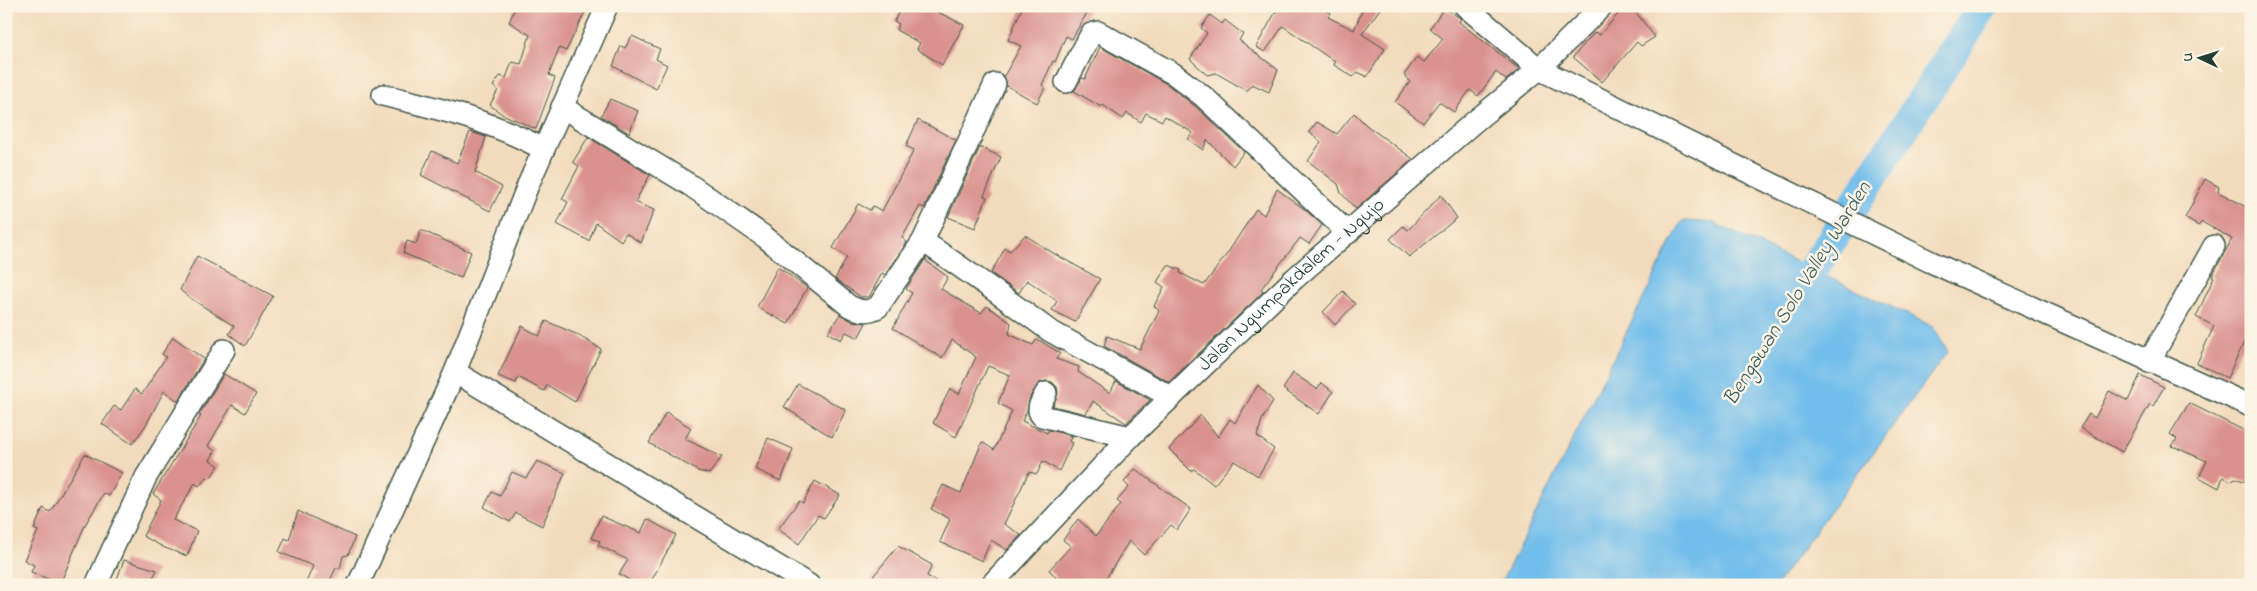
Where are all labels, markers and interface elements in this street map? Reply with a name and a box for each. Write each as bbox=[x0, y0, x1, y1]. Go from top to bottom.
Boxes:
north arrow bbox=[2174, 32, 2224, 82]
text: U bbox=[2178, 52, 2199, 62]
water label: Bengawan Solo Valley Warden bbox=[1717, 176, 1881, 412]
street label: Jalan Ngumpakdalem - Ngujo bbox=[1191, 191, 1392, 379]

